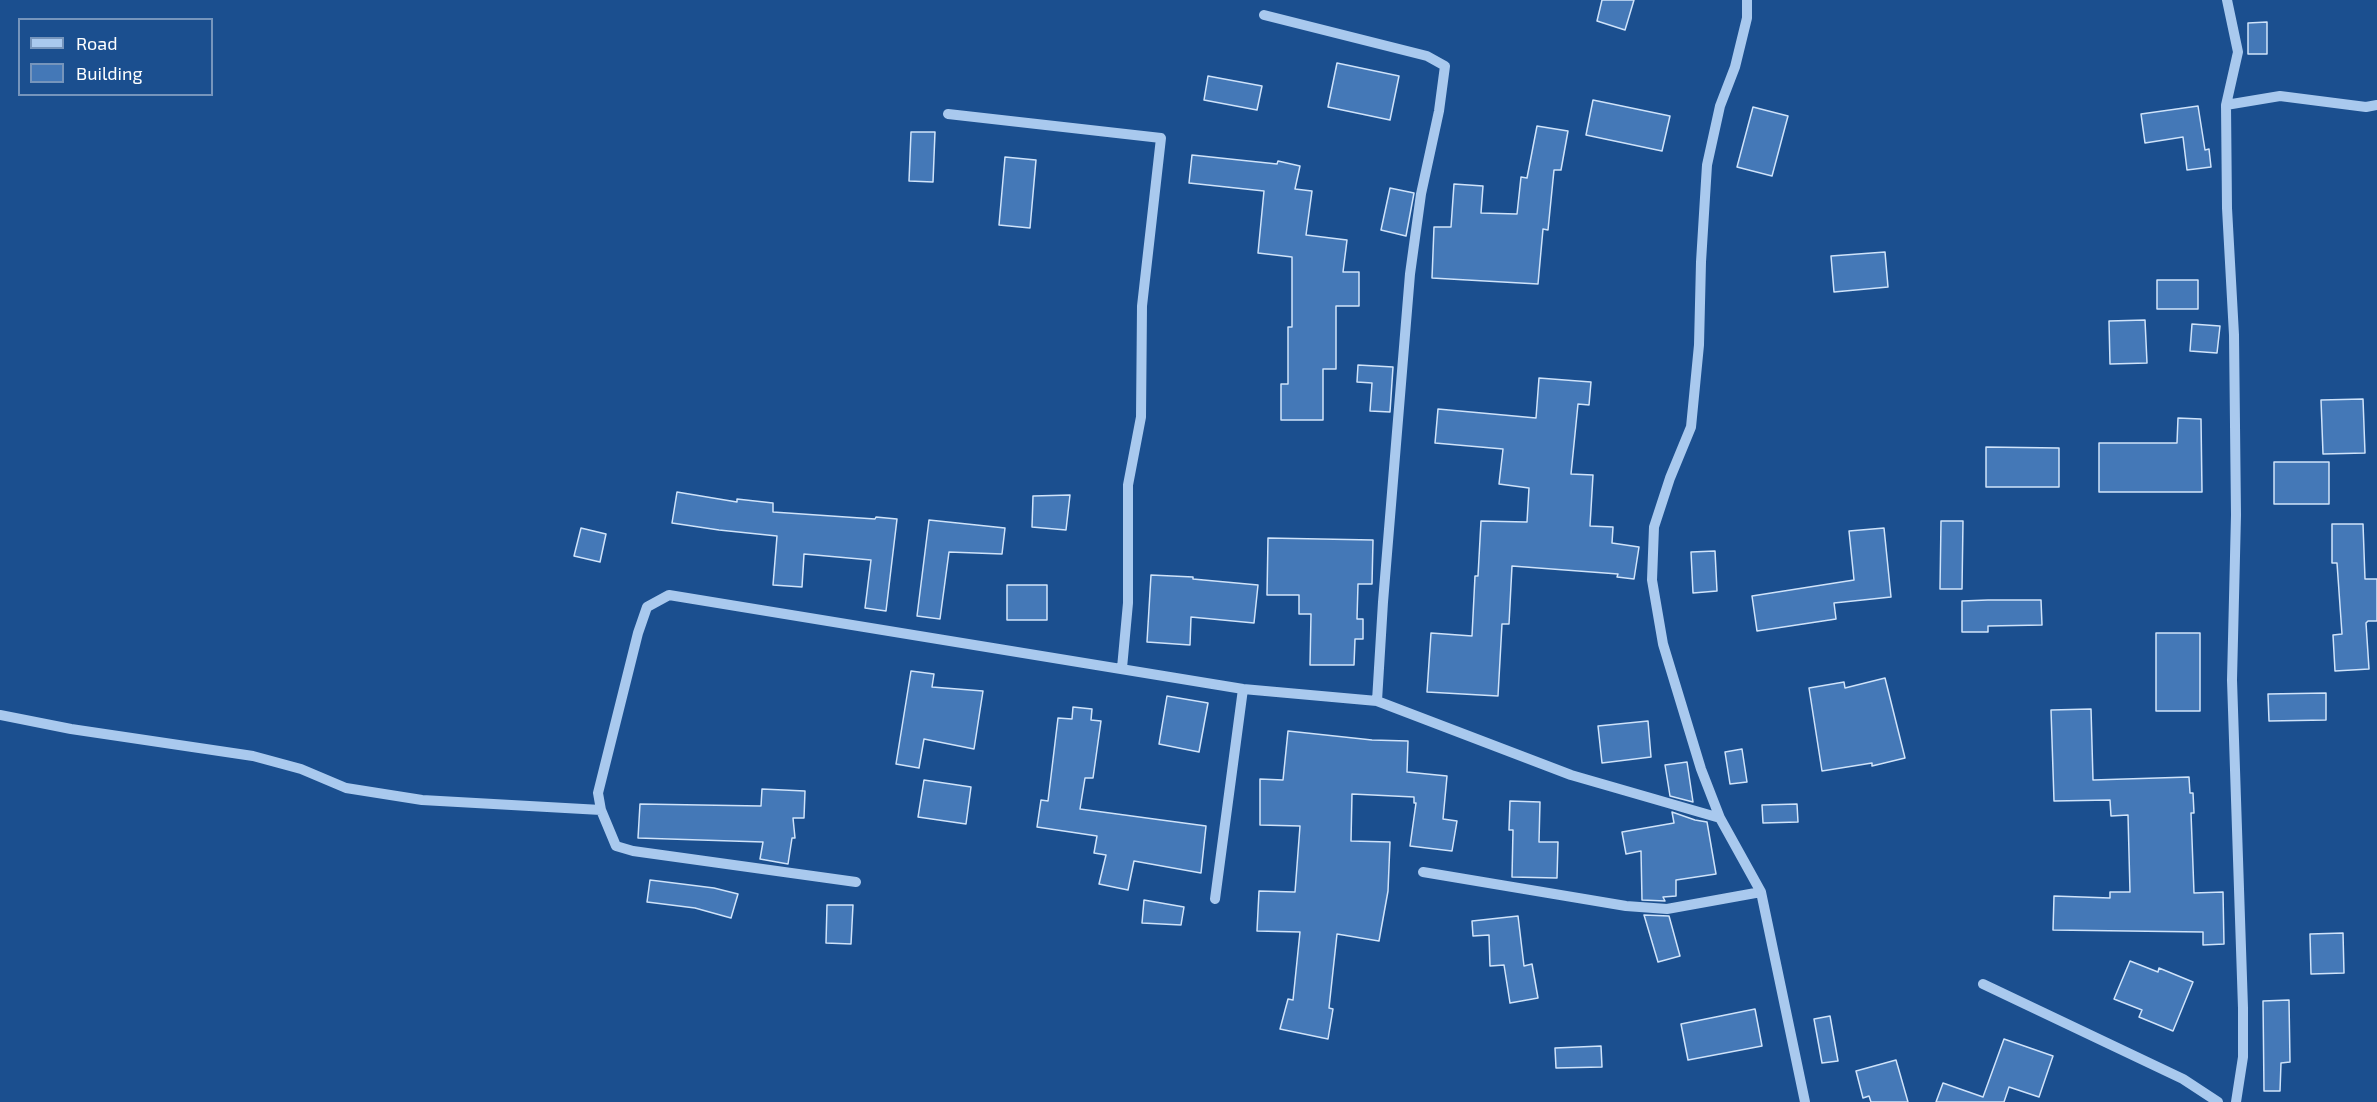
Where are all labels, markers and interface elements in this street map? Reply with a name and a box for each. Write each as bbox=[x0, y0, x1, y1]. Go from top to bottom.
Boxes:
legend bbox=[18, 18, 213, 96]
text: Road bbox=[76, 32, 117, 54]
text: Building bbox=[76, 62, 143, 84]

